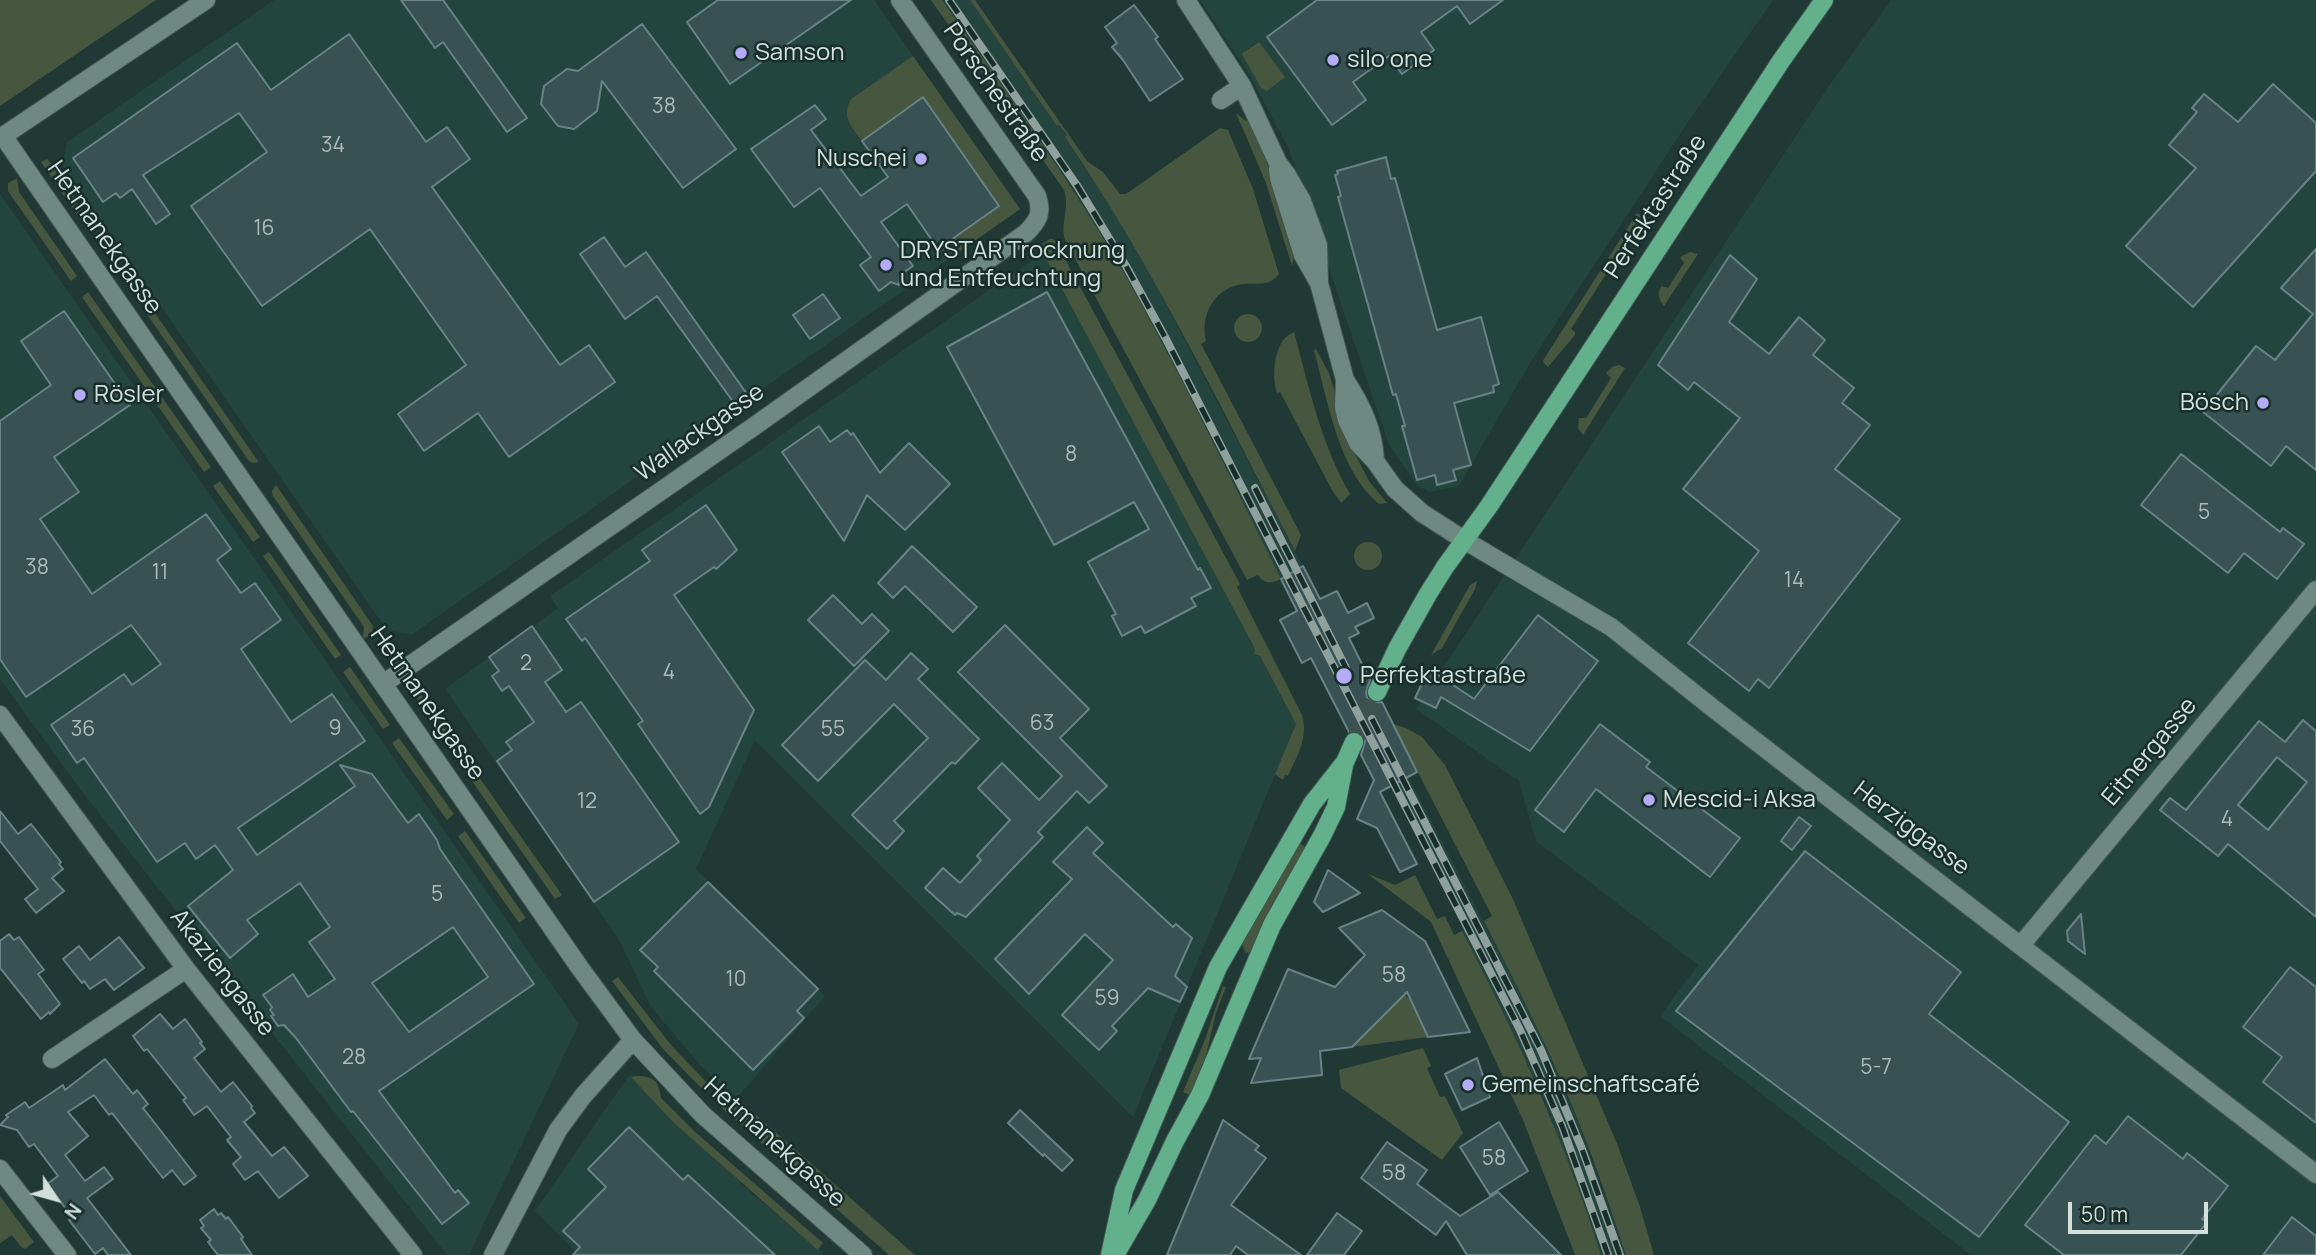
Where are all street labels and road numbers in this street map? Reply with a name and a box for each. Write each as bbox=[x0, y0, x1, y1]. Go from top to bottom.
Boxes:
street label: Porschestraße bbox=[936, 18, 1054, 168]
street label: Perfektastraße bbox=[1599, 130, 1713, 284]
street label: Hetmanekgasse bbox=[40, 156, 168, 320]
street label: Wallackgasse bbox=[630, 378, 770, 488]
street label: Hetmanekgasse bbox=[363, 622, 491, 786]
street label: Eitnergasse bbox=[2097, 692, 2203, 812]
street label: Herziggasse bbox=[1847, 776, 1975, 882]
street label: Akaziengasse bbox=[163, 904, 281, 1042]
street label: Hetmanekgasse bbox=[697, 1072, 851, 1214]

